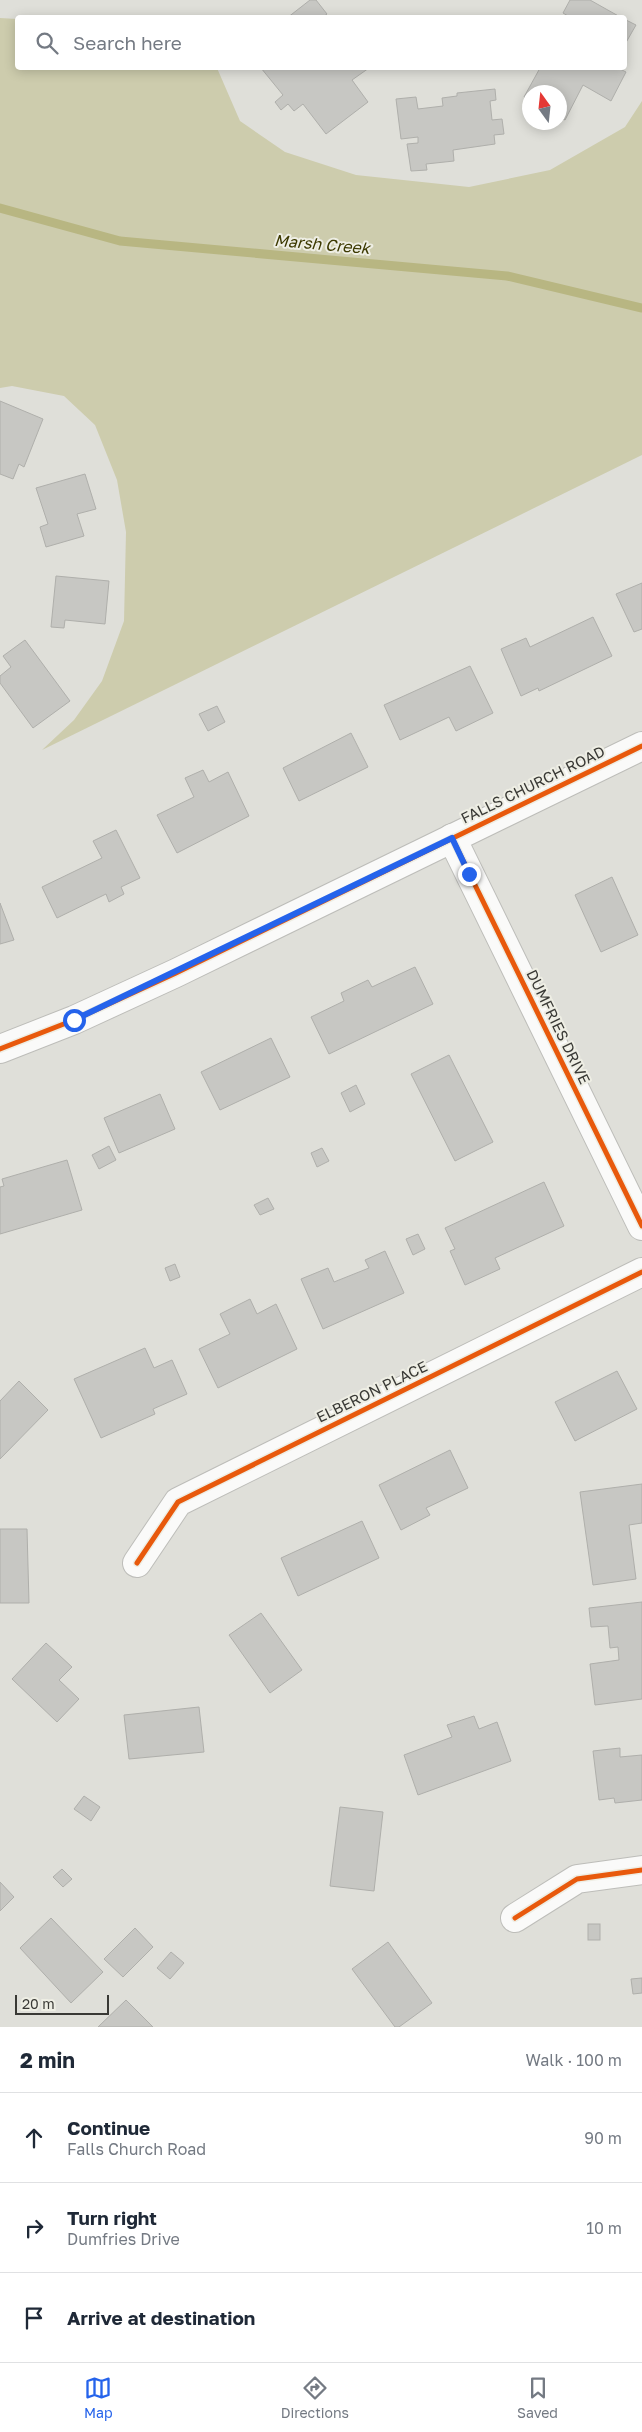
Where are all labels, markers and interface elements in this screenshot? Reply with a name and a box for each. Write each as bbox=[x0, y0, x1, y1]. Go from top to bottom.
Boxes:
search box bbox=[15, 15, 627, 70]
icon: search bbox=[33, 29, 61, 57]
text: Search here bbox=[73, 31, 182, 54]
north arrow bbox=[522, 85, 567, 130]
water label: Marsh Creek bbox=[273, 230, 373, 258]
street label: FALLS CHURCH ROAD bbox=[458, 741, 607, 827]
route end bbox=[458, 863, 481, 886]
street label: DUMFRIES DRIVE bbox=[523, 966, 594, 1087]
route start bbox=[63, 1009, 86, 1032]
street label: ELBERON PLACE bbox=[313, 1356, 430, 1426]
scale bar bbox=[15, 1992, 109, 2015]
text: 20 m bbox=[22, 1995, 55, 2012]
text: 2 min bbox=[20, 2047, 75, 2073]
text: Walk · 100 m bbox=[526, 2050, 622, 2070]
text: Continue bbox=[67, 2116, 150, 2139]
icon: ahead bbox=[20, 2124, 48, 2152]
text: 90 m bbox=[584, 2128, 622, 2148]
text: Falls Church Road bbox=[67, 2139, 206, 2159]
text: Turn right bbox=[67, 2206, 157, 2229]
icon: right bbox=[20, 2214, 48, 2242]
text: 10 m bbox=[586, 2218, 622, 2238]
text: Dumfries Drive bbox=[67, 2229, 180, 2249]
icon: arrive bbox=[20, 2304, 48, 2332]
text: Arrive at destination bbox=[67, 2306, 255, 2329]
tab: Map bbox=[84, 2374, 113, 2421]
tab: Directions bbox=[281, 2374, 349, 2421]
tab: Saved bbox=[517, 2374, 558, 2421]

